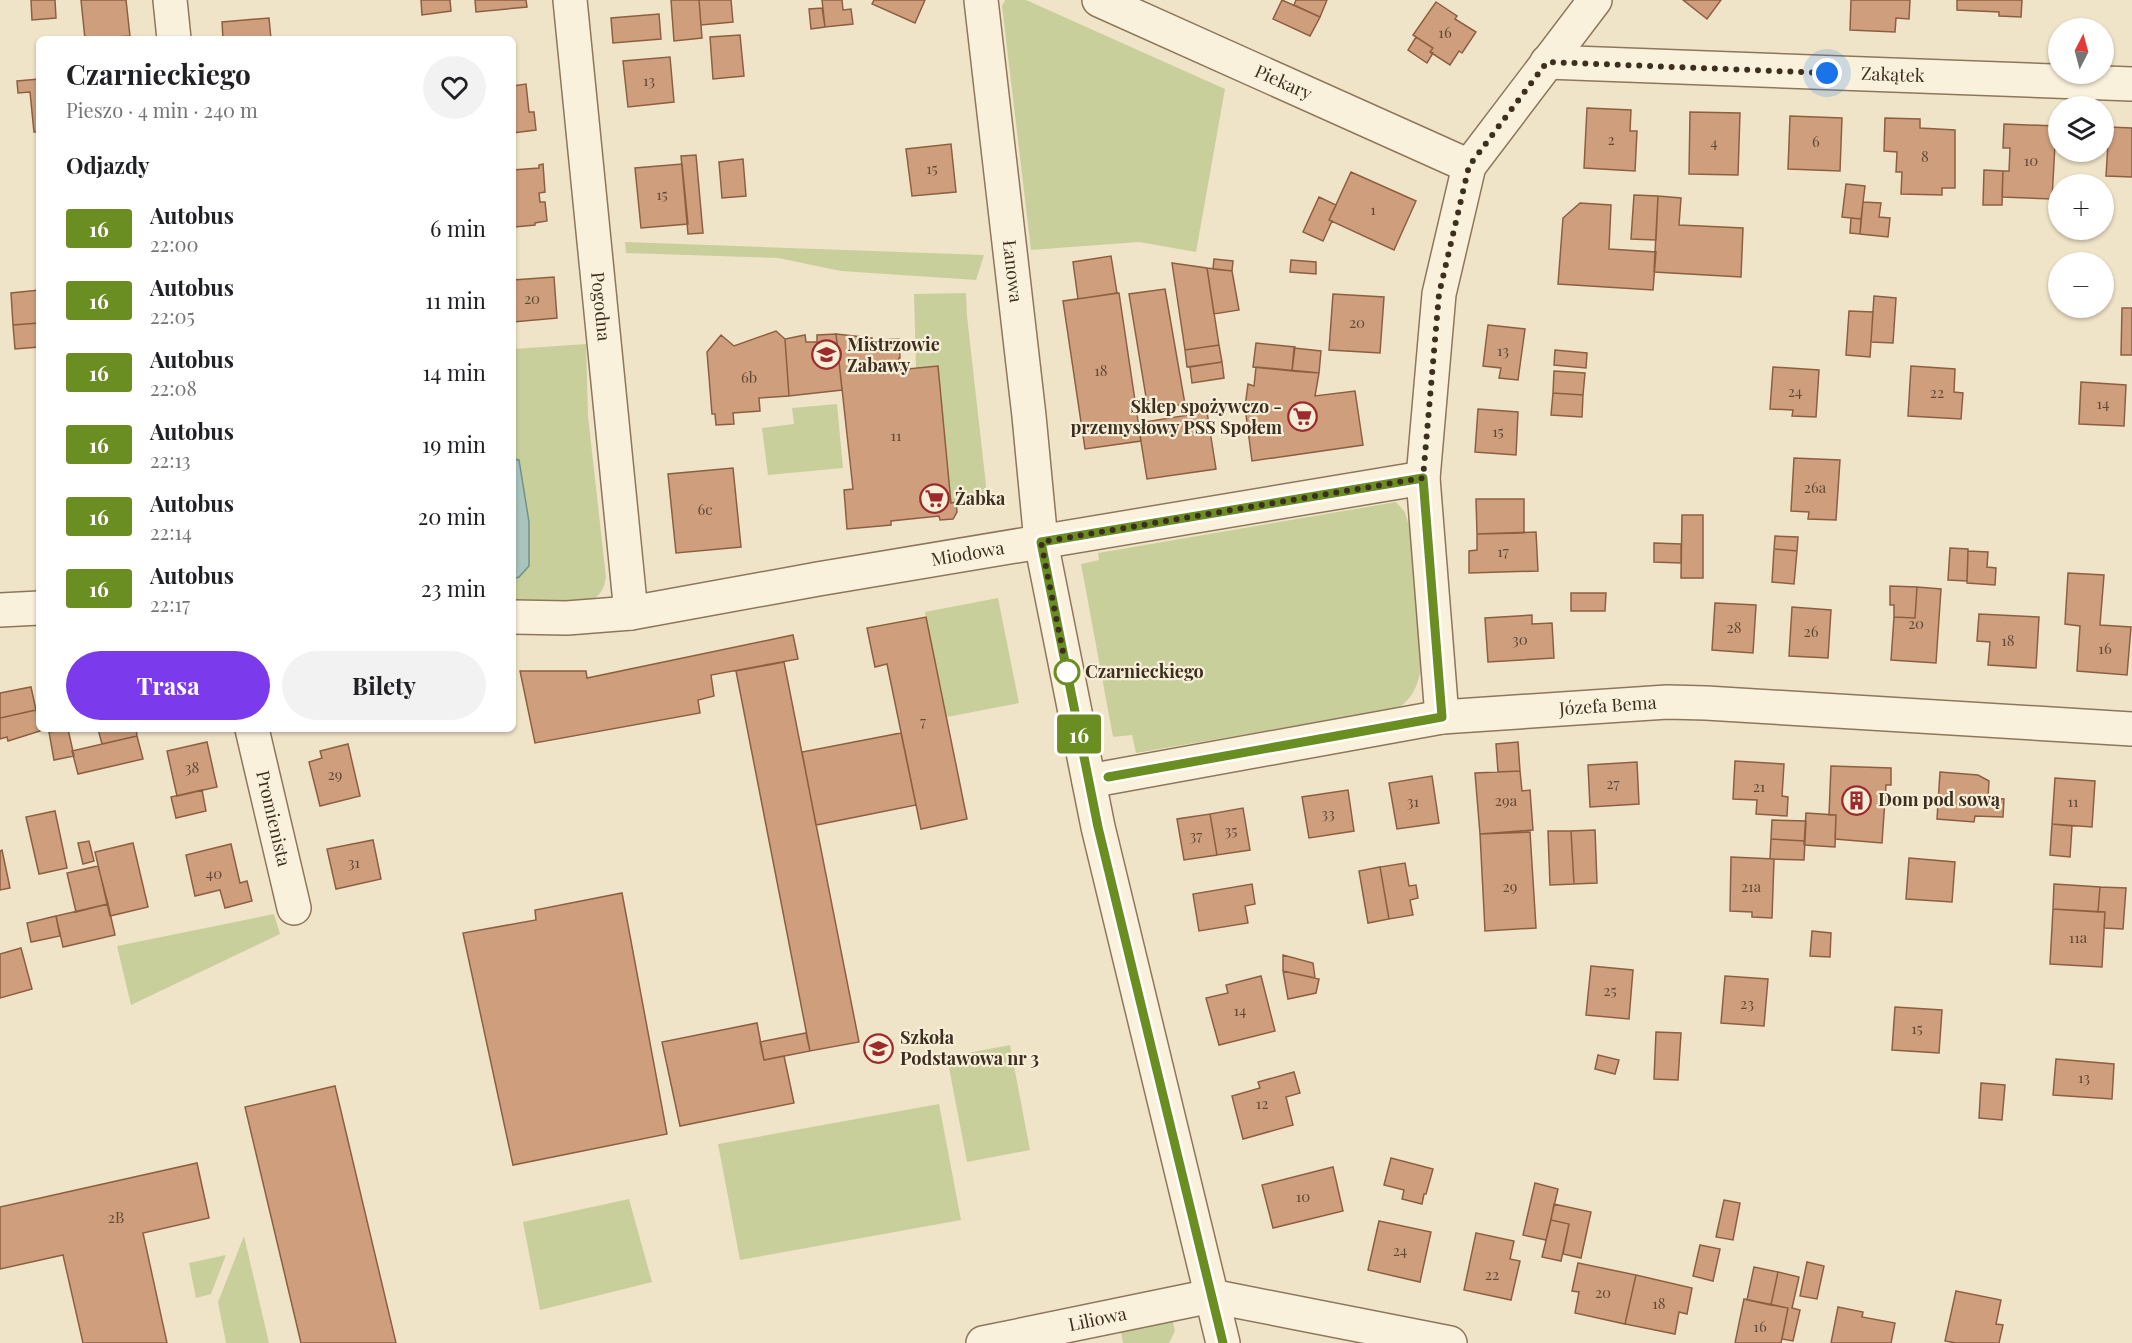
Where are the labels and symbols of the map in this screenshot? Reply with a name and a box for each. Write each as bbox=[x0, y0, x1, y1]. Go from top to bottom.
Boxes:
north arrow bbox=[2048, 18, 2114, 84]
house number: 16 bbox=[1438, 22, 1452, 42]
street label: Piekary bbox=[1251, 58, 1316, 105]
your location bbox=[1812, 58, 1842, 88]
street label: Zakątek bbox=[1860, 61, 1925, 87]
house number: 13 bbox=[643, 70, 655, 90]
house number: 2 bbox=[1607, 129, 1615, 149]
house number: 6 bbox=[1812, 131, 1820, 151]
house number: 4 bbox=[1710, 132, 1718, 152]
house number: 8 bbox=[1921, 146, 1929, 166]
house number: 10 bbox=[2024, 150, 2038, 170]
house number: 15 bbox=[926, 158, 938, 178]
house number: 15 bbox=[656, 184, 668, 204]
house number: 1 bbox=[1370, 199, 1376, 219]
street label: Łanowa bbox=[998, 239, 1029, 304]
street label: Pogodna bbox=[586, 271, 617, 342]
house number: 20 bbox=[524, 288, 540, 308]
house number: 20 bbox=[1349, 312, 1365, 332]
place label: Mistrzowie Zabawy bbox=[847, 332, 940, 377]
school or university icon: Mistrzowie Zabawy bbox=[810, 339, 842, 371]
house number: 13 bbox=[1497, 340, 1509, 360]
house number: 18 bbox=[1094, 360, 1108, 380]
house number: 6b bbox=[741, 367, 757, 387]
house number: 24 bbox=[1788, 381, 1802, 401]
house number: 22 bbox=[1930, 382, 1944, 402]
house number: 14 bbox=[2097, 393, 2109, 413]
place label: Sklep spożywczo - przemysłowy PSS Społem bbox=[1070, 394, 1283, 439]
supermarket icon: Sklep spożywczo - przemysłowy PSS Społem bbox=[1287, 401, 1319, 433]
house number: 15 bbox=[1492, 421, 1504, 441]
house number: 11 bbox=[890, 425, 902, 445]
house number: 26a bbox=[1804, 477, 1827, 497]
supermarket icon: Żabka bbox=[918, 483, 950, 515]
place label: Żabka bbox=[955, 486, 1006, 510]
house number: 6c bbox=[697, 499, 713, 519]
street label: Miodowa bbox=[929, 535, 1006, 571]
house number: 17 bbox=[1497, 541, 1509, 561]
house number: 20 bbox=[1908, 613, 1924, 633]
house number: 28 bbox=[1727, 617, 1742, 637]
house number: 26 bbox=[1804, 621, 1819, 641]
house number: 30 bbox=[1512, 629, 1528, 649]
house number: 18 bbox=[2001, 630, 2015, 650]
house number: 16 bbox=[2098, 638, 2112, 658]
marker: Czarnieckiego bbox=[1054, 659, 1080, 685]
place label: Czarnieckiego bbox=[1085, 659, 1204, 683]
street label: Józefa Bema bbox=[1557, 690, 1657, 720]
house number: 7 bbox=[920, 711, 926, 731]
line badge: 16 bbox=[1052, 714, 1106, 754]
house number: 38 bbox=[185, 757, 199, 777]
house number: 29 bbox=[328, 764, 342, 784]
street label: Promienista bbox=[251, 768, 297, 869]
house number: 27 bbox=[1606, 773, 1620, 793]
house number: 21 bbox=[1753, 776, 1766, 796]
building icon: Dom pod sową bbox=[1841, 784, 1873, 816]
place label: Dom pod sową bbox=[1878, 787, 2001, 811]
house number: 29a bbox=[1495, 790, 1518, 810]
house number: 31 bbox=[1407, 791, 1420, 811]
house number: 11 bbox=[2067, 791, 2079, 811]
house number: 33 bbox=[1321, 803, 1335, 823]
house number: 35 bbox=[1225, 820, 1238, 840]
house number: 37 bbox=[1190, 825, 1202, 845]
house number: 31 bbox=[348, 852, 361, 872]
house number: 40 bbox=[206, 863, 222, 883]
house number: 29 bbox=[1503, 876, 1517, 896]
house number: 21a bbox=[1741, 876, 1762, 896]
house number: 11a bbox=[2069, 927, 2088, 947]
house number: 25 bbox=[1603, 980, 1617, 1000]
house number: 23 bbox=[1740, 993, 1754, 1013]
house number: 14 bbox=[1234, 1000, 1246, 1020]
house number: 15 bbox=[1911, 1018, 1923, 1038]
place label: Szkoła Podstawowa nr 3 bbox=[900, 1025, 1039, 1070]
school or university icon: Szkoła Podstawowa nr 3 bbox=[863, 1032, 895, 1064]
house number: 13 bbox=[2078, 1067, 2090, 1087]
house number: 12 bbox=[1256, 1093, 1268, 1113]
house number: 10 bbox=[1296, 1186, 1310, 1206]
house number: 2B bbox=[108, 1207, 124, 1227]
house number: 24 bbox=[1393, 1240, 1407, 1260]
house number: 22 bbox=[1485, 1264, 1499, 1284]
house number: 20 bbox=[1595, 1282, 1611, 1302]
house number: 18 bbox=[1652, 1293, 1666, 1313]
street label: Liliowa bbox=[1066, 1301, 1129, 1336]
house number: 16 bbox=[1753, 1316, 1767, 1336]

